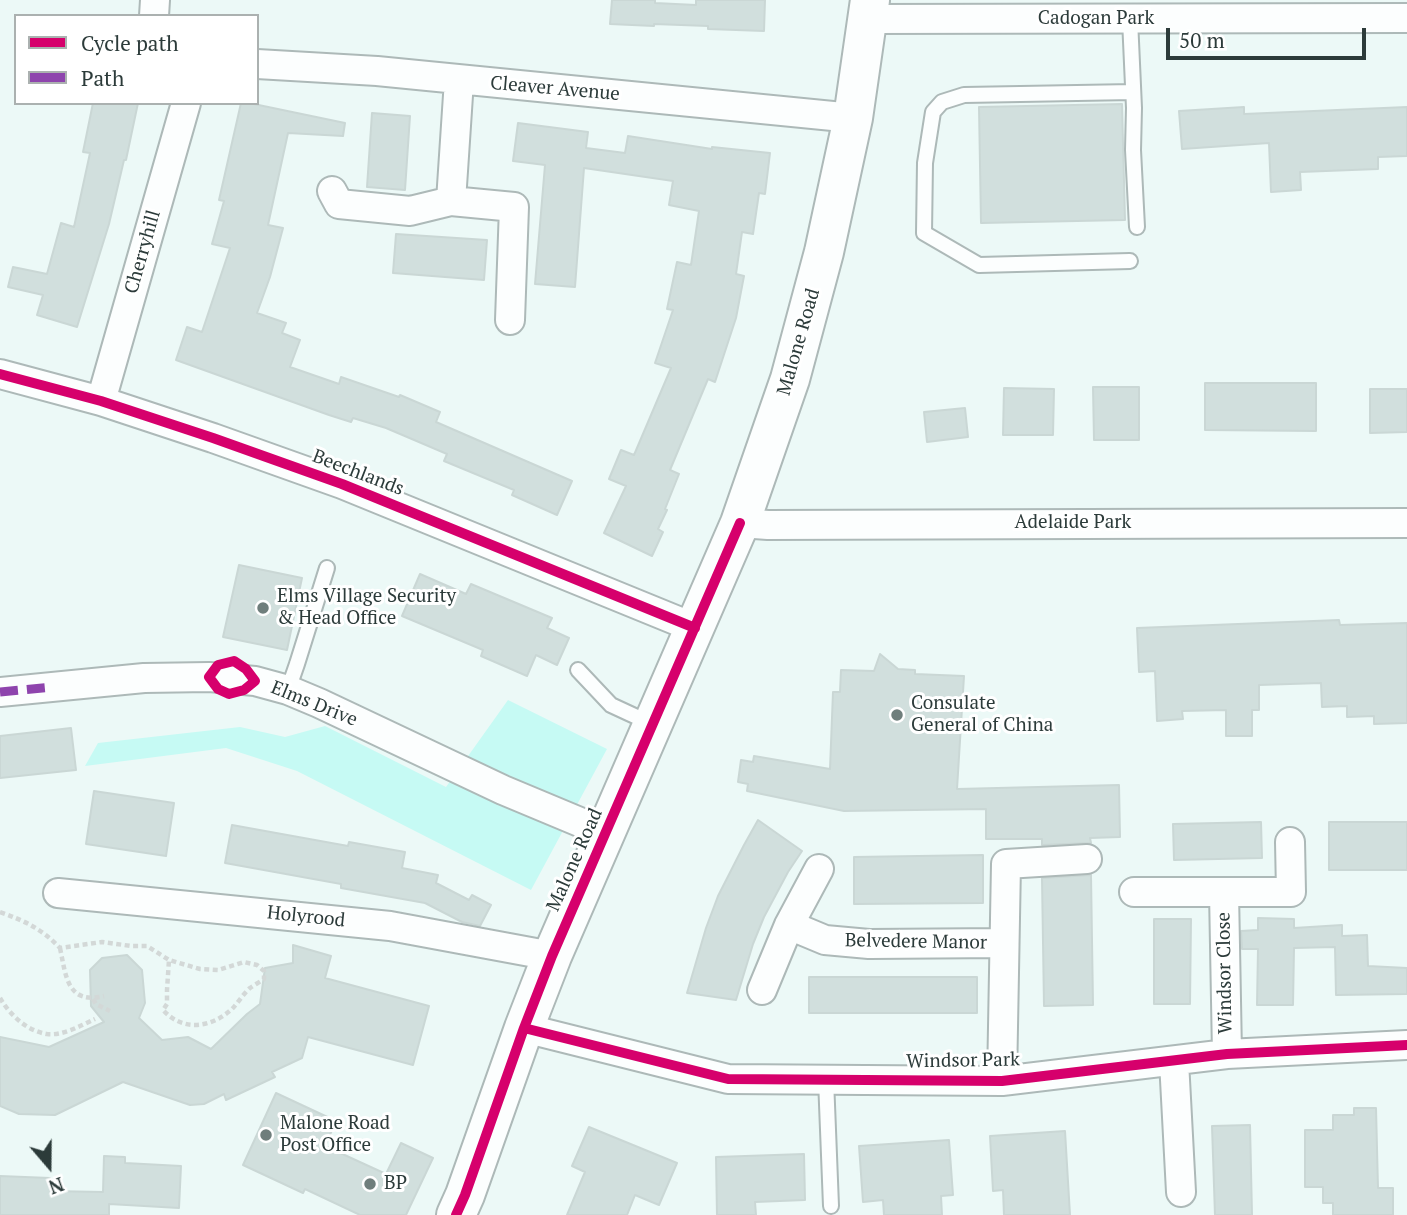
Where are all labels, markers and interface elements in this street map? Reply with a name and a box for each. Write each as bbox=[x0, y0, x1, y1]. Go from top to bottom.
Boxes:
street label: Cadogan Park bbox=[1038, 8, 1154, 30]
legend bbox=[14, 14, 259, 105]
scale bar bbox=[1169, 14, 1368, 58]
text: 50 m bbox=[1179, 26, 1225, 54]
text: Cycle path bbox=[81, 29, 179, 57]
text: Path bbox=[81, 64, 124, 92]
street label: Cleaver Avenue bbox=[489, 72, 621, 106]
street label: Cherryhill bbox=[120, 208, 166, 296]
street label: Malone Road bbox=[773, 286, 825, 398]
street label: Beechlands bbox=[309, 445, 407, 501]
street label: Adelaide Park bbox=[1015, 512, 1131, 534]
place label: Elms Village Security & Head Office bbox=[277, 586, 456, 630]
marker: Elms Village Security & Head Office bbox=[255, 600, 271, 616]
street label: Elms Drive bbox=[267, 676, 361, 732]
place label: Consulate General of China bbox=[911, 693, 1053, 737]
marker: Consulate General of China bbox=[889, 707, 905, 723]
street label: Malone Road bbox=[542, 805, 608, 915]
street label: Holyrood bbox=[266, 902, 346, 932]
street label: Windsor Close bbox=[1213, 912, 1237, 1034]
street label: Belvedere Manor bbox=[845, 929, 987, 955]
street label: Windsor Park bbox=[906, 1049, 1020, 1073]
place label: Malone Road Post Office bbox=[280, 1113, 390, 1157]
marker: Malone Road Post Office bbox=[258, 1127, 274, 1143]
north arrow bbox=[14, 1131, 84, 1201]
text: N bbox=[45, 1172, 67, 1200]
place label: BP bbox=[384, 1173, 407, 1195]
marker: BP bbox=[362, 1176, 378, 1192]

